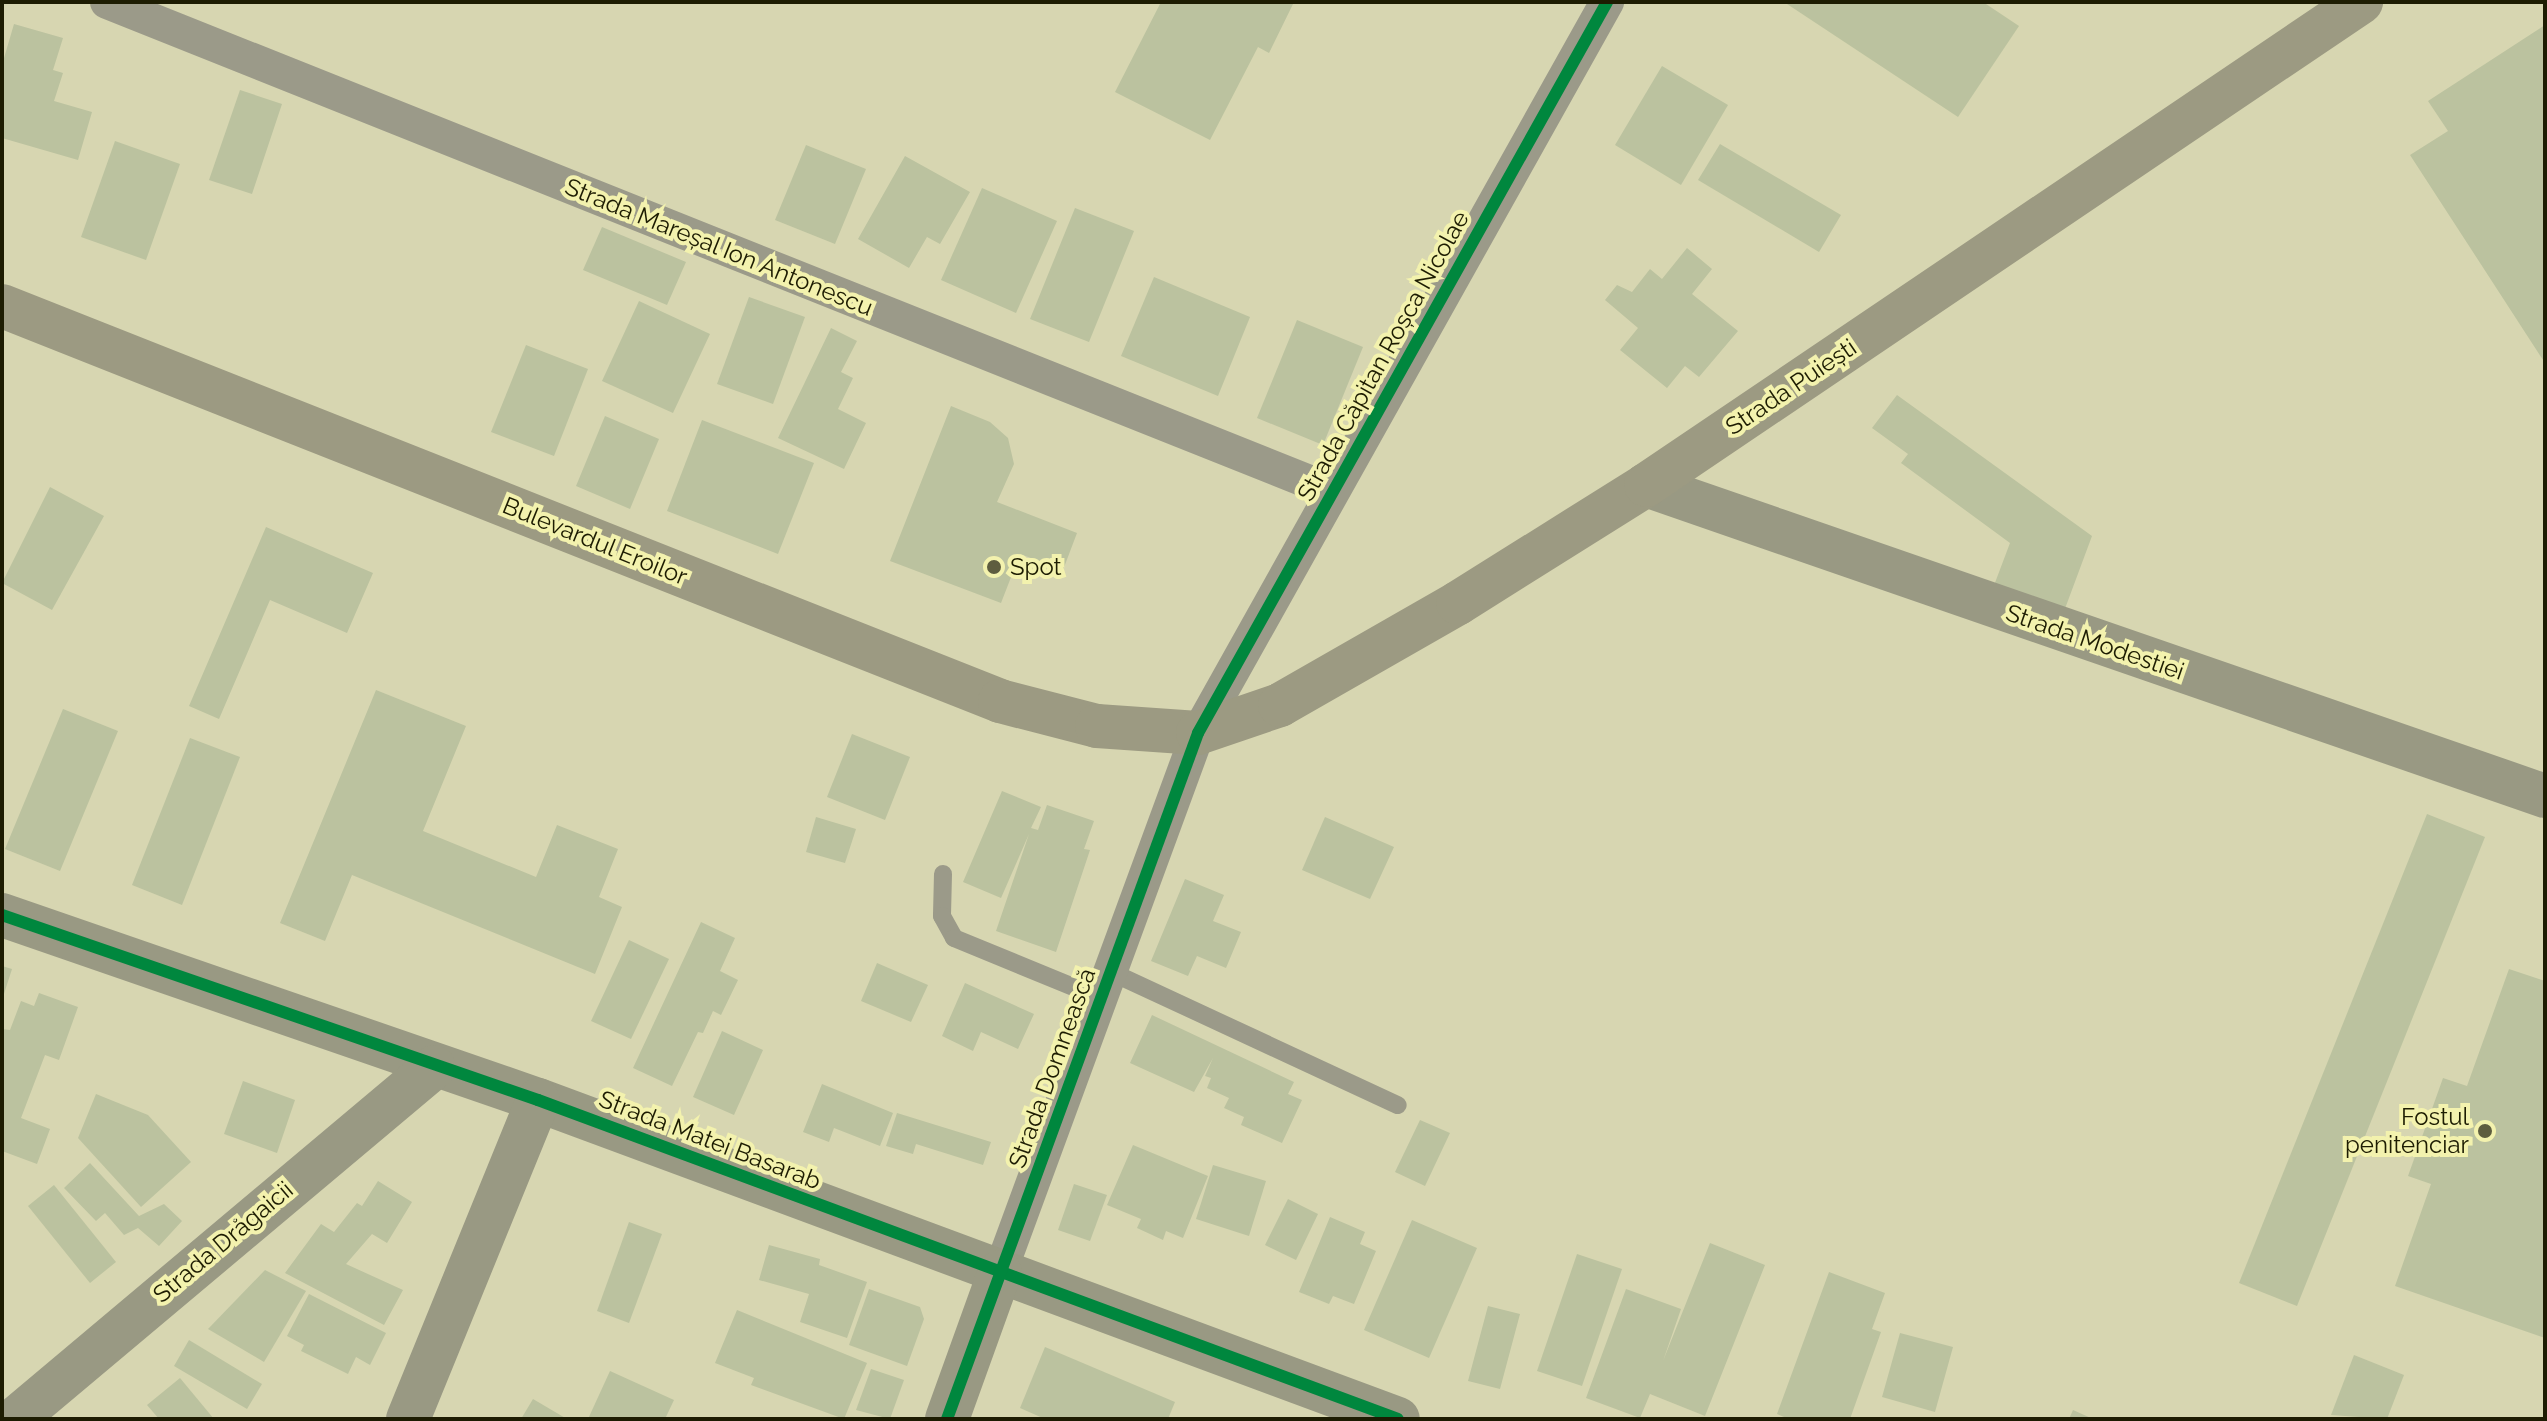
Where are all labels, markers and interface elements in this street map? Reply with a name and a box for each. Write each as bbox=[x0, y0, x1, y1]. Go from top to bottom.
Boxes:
street label: Strada Mareșal Ion Antonescu bbox=[560, 172, 878, 322]
street label: Strada Căpitan Roșca Nicolae bbox=[1291, 206, 1475, 506]
street label: Strada Puiești bbox=[1720, 333, 1862, 441]
street label: Bulevardul Eroilor bbox=[498, 491, 692, 591]
place label: Spot bbox=[1010, 553, 1062, 581]
marker: Spot bbox=[985, 558, 1003, 576]
street label: Strada Modestiei bbox=[2002, 598, 2188, 686]
street label: Strada Domnească bbox=[1002, 964, 1102, 1172]
street label: Strada Matei Basarab bbox=[595, 1084, 825, 1196]
place label: Fostul penitenciar bbox=[2345, 1103, 2469, 1159]
marker: Fostul penitenciar bbox=[2476, 1122, 2494, 1140]
street label: Strada Drăgaicii bbox=[147, 1175, 299, 1309]

